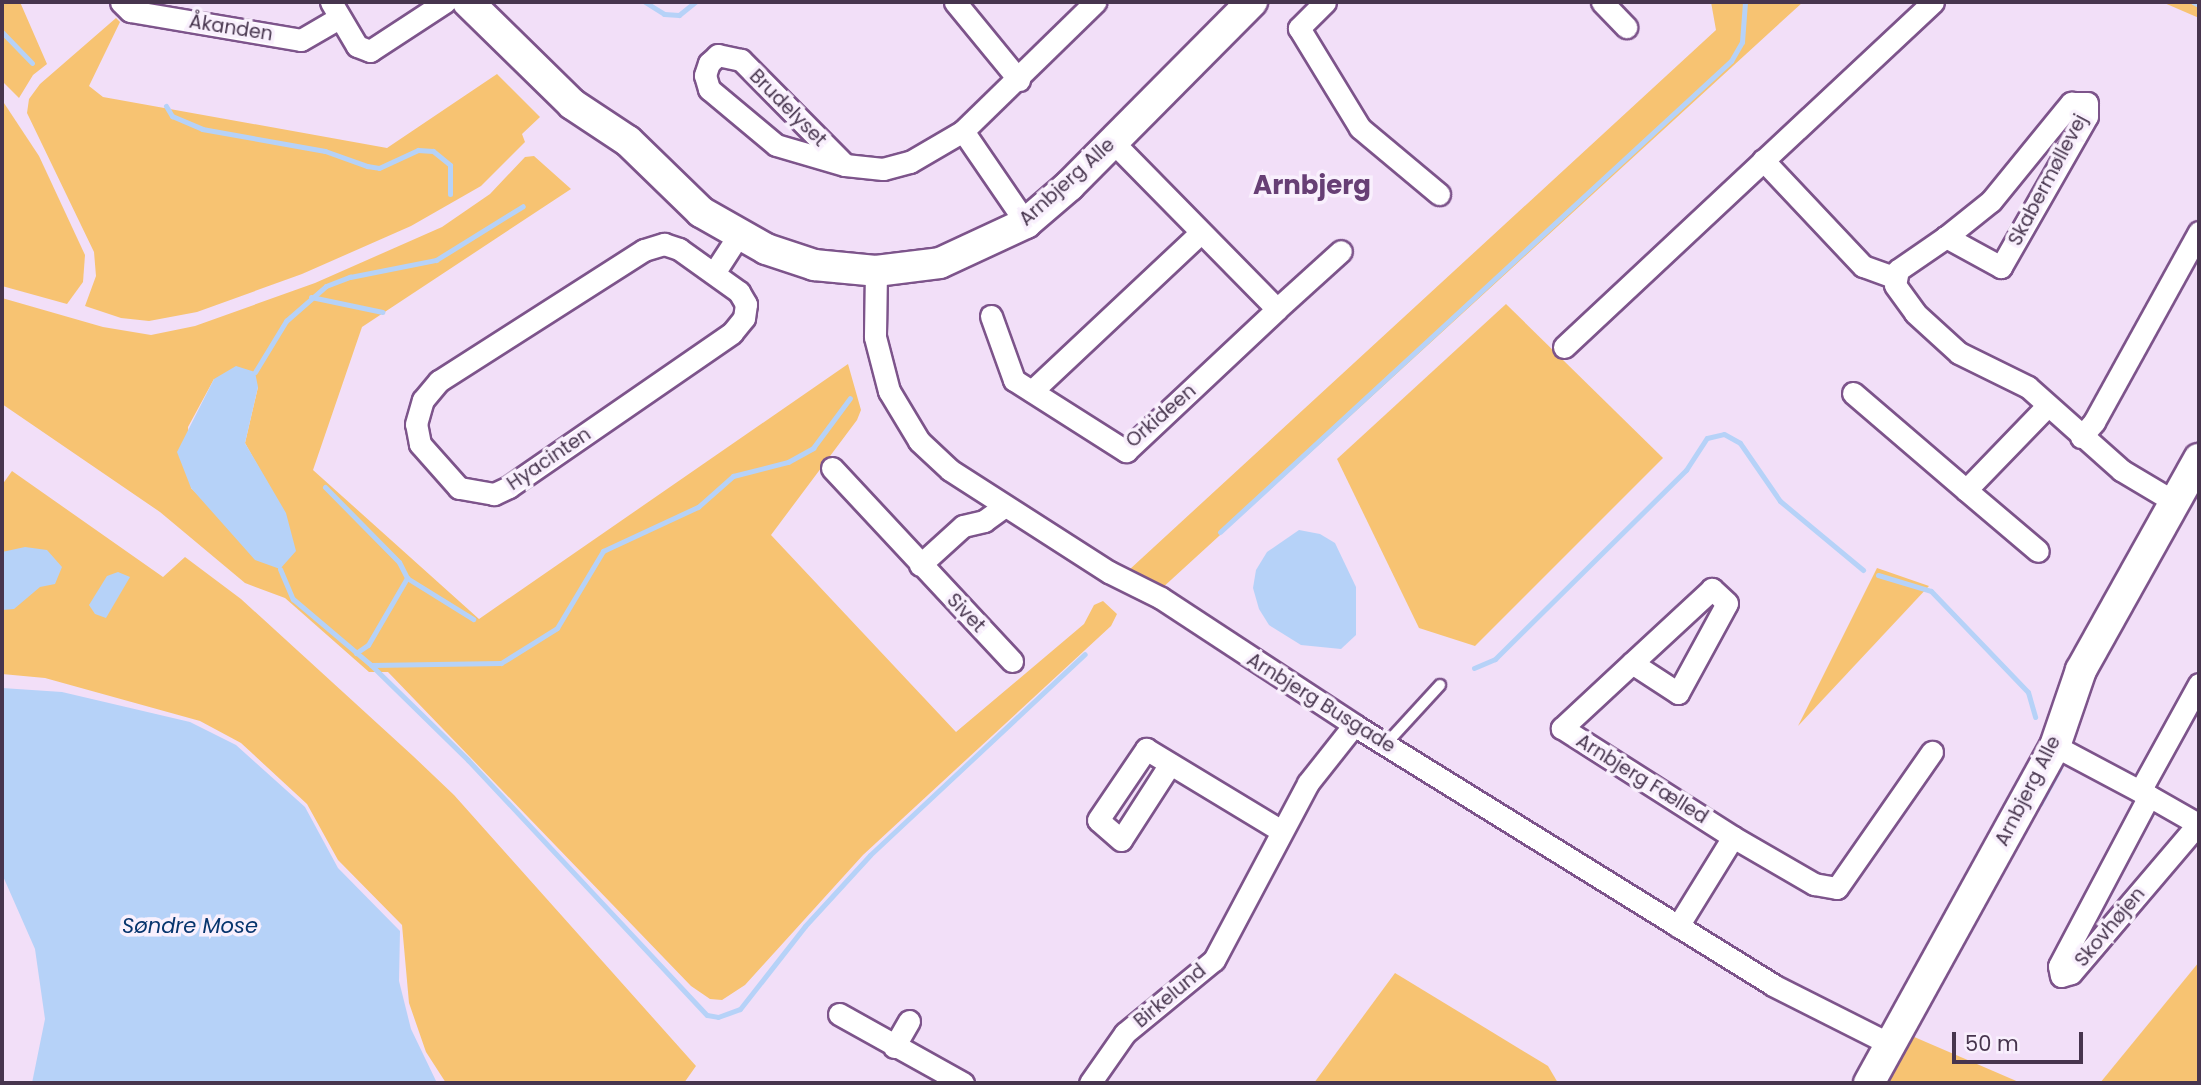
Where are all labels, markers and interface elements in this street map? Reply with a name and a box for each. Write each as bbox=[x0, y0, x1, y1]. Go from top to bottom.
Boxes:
street label: Åkanden bbox=[188, 10, 274, 46]
street label: Brudelyset bbox=[745, 65, 831, 151]
street label: Skabermøllevej bbox=[2004, 110, 2092, 250]
street label: Arnbjerg Alle bbox=[1015, 133, 1119, 231]
district label: Arnbjerg bbox=[1253, 170, 1371, 202]
street label: Orkideen bbox=[1121, 379, 1201, 453]
street label: Hyacinten bbox=[503, 423, 595, 495]
street label: Sivet bbox=[942, 589, 990, 637]
street label: Arnbjerg Busgade bbox=[1243, 648, 1399, 758]
street label: Arnbjerg Fælled bbox=[1572, 729, 1712, 829]
street label: Arnbjerg Alle bbox=[1991, 732, 2065, 850]
street label: Skovhøjen bbox=[2070, 883, 2150, 971]
water label: Søndre Mose bbox=[122, 913, 258, 939]
street label: Birkelund bbox=[1129, 959, 1211, 1033]
scale bar bbox=[1956, 1018, 2087, 1062]
text: 50 m bbox=[1965, 1029, 2019, 1058]

